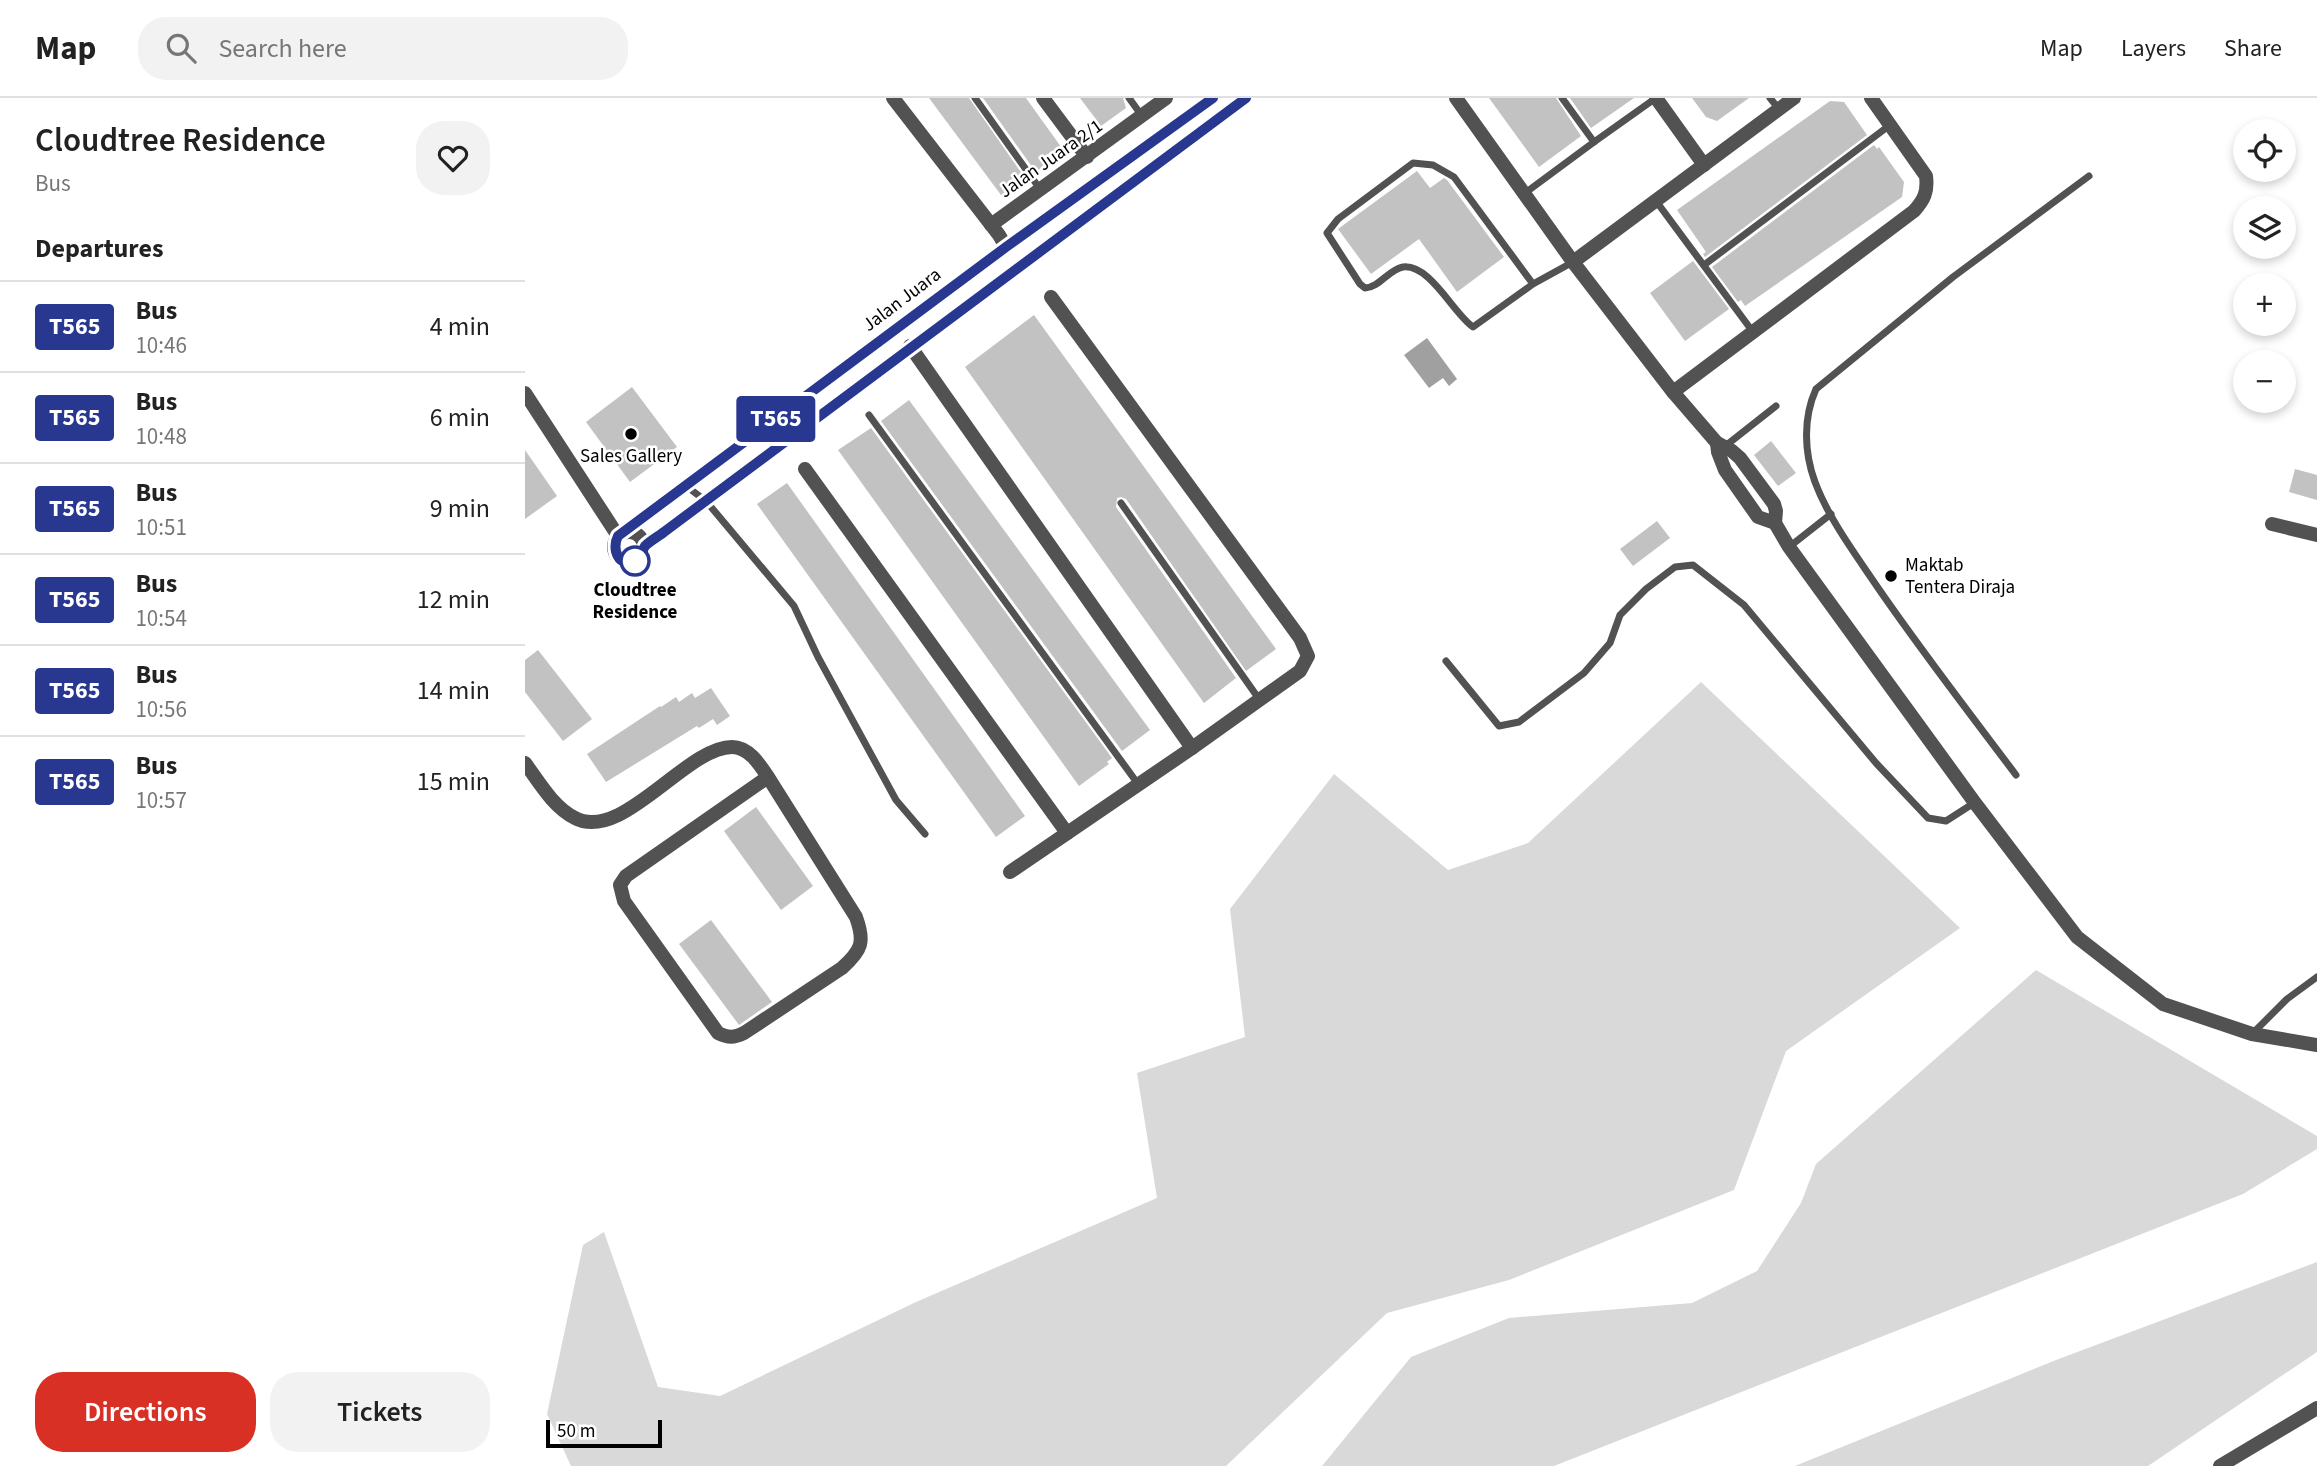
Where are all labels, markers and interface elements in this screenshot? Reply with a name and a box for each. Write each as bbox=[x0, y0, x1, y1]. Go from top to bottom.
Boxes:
search box bbox=[138, 17, 628, 80]
text: Map bbox=[35, 25, 96, 72]
icon: search bbox=[162, 29, 200, 67]
text: Search here bbox=[218, 30, 347, 67]
text: Map bbox=[2040, 31, 2083, 66]
text: Layers bbox=[2121, 31, 2186, 66]
text: Share bbox=[2224, 31, 2282, 66]
street label: Jalan Juara 2/1 bbox=[994, 113, 1108, 205]
text: Cloudtree Residence bbox=[35, 117, 326, 164]
map controls bbox=[2233, 119, 2296, 413]
button: locate bbox=[2233, 119, 2296, 182]
button: heart bbox=[416, 121, 490, 195]
text: Bus bbox=[35, 167, 71, 200]
button: layers bbox=[2233, 196, 2296, 259]
text: Departures bbox=[35, 230, 163, 267]
street label: Jalan Juara bbox=[857, 262, 947, 338]
button: + bbox=[2233, 273, 2296, 336]
text: Bus bbox=[135, 292, 177, 329]
text: 4 min bbox=[430, 308, 490, 345]
text: T565 bbox=[49, 309, 100, 344]
text: 10:46 bbox=[135, 329, 187, 362]
button: − bbox=[2233, 350, 2296, 413]
text: Bus bbox=[135, 383, 177, 420]
line badge: T565 bbox=[727, 396, 825, 442]
text: 6 min bbox=[430, 399, 490, 436]
text: T565 bbox=[49, 400, 100, 435]
text: T565 bbox=[750, 401, 802, 436]
text: 10:48 bbox=[135, 420, 187, 453]
marker: Sales Gallery bbox=[623, 426, 639, 442]
place label: Sales Gallery bbox=[580, 443, 682, 470]
text: Bus bbox=[135, 474, 177, 511]
text: 9 min bbox=[430, 490, 490, 527]
text: T565 bbox=[49, 491, 100, 526]
text: 10:51 bbox=[135, 511, 187, 544]
marker: Cloudtree Residence bbox=[620, 546, 650, 576]
place label: Maktab Tentera Diraja bbox=[1905, 552, 2015, 601]
text: Bus bbox=[135, 565, 177, 602]
marker: Maktab Tentera Diraja bbox=[1883, 568, 1899, 584]
place label: Cloudtree Residence bbox=[593, 577, 678, 626]
text: 12 min bbox=[417, 581, 490, 618]
text: T565 bbox=[49, 582, 100, 617]
text: 10:54 bbox=[135, 602, 187, 635]
text: Bus bbox=[135, 656, 177, 693]
text: 14 min bbox=[417, 672, 490, 709]
text: T565 bbox=[49, 673, 100, 708]
text: 10:56 bbox=[135, 693, 187, 726]
text: Bus bbox=[135, 747, 177, 784]
text: 15 min bbox=[417, 763, 490, 800]
text: T565 bbox=[49, 764, 100, 799]
text: 10:57 bbox=[135, 784, 187, 817]
button: Directions bbox=[35, 1372, 256, 1452]
button: Tickets bbox=[270, 1372, 490, 1452]
scale bar bbox=[546, 1417, 661, 1449]
text: 50 m bbox=[557, 1418, 595, 1445]

